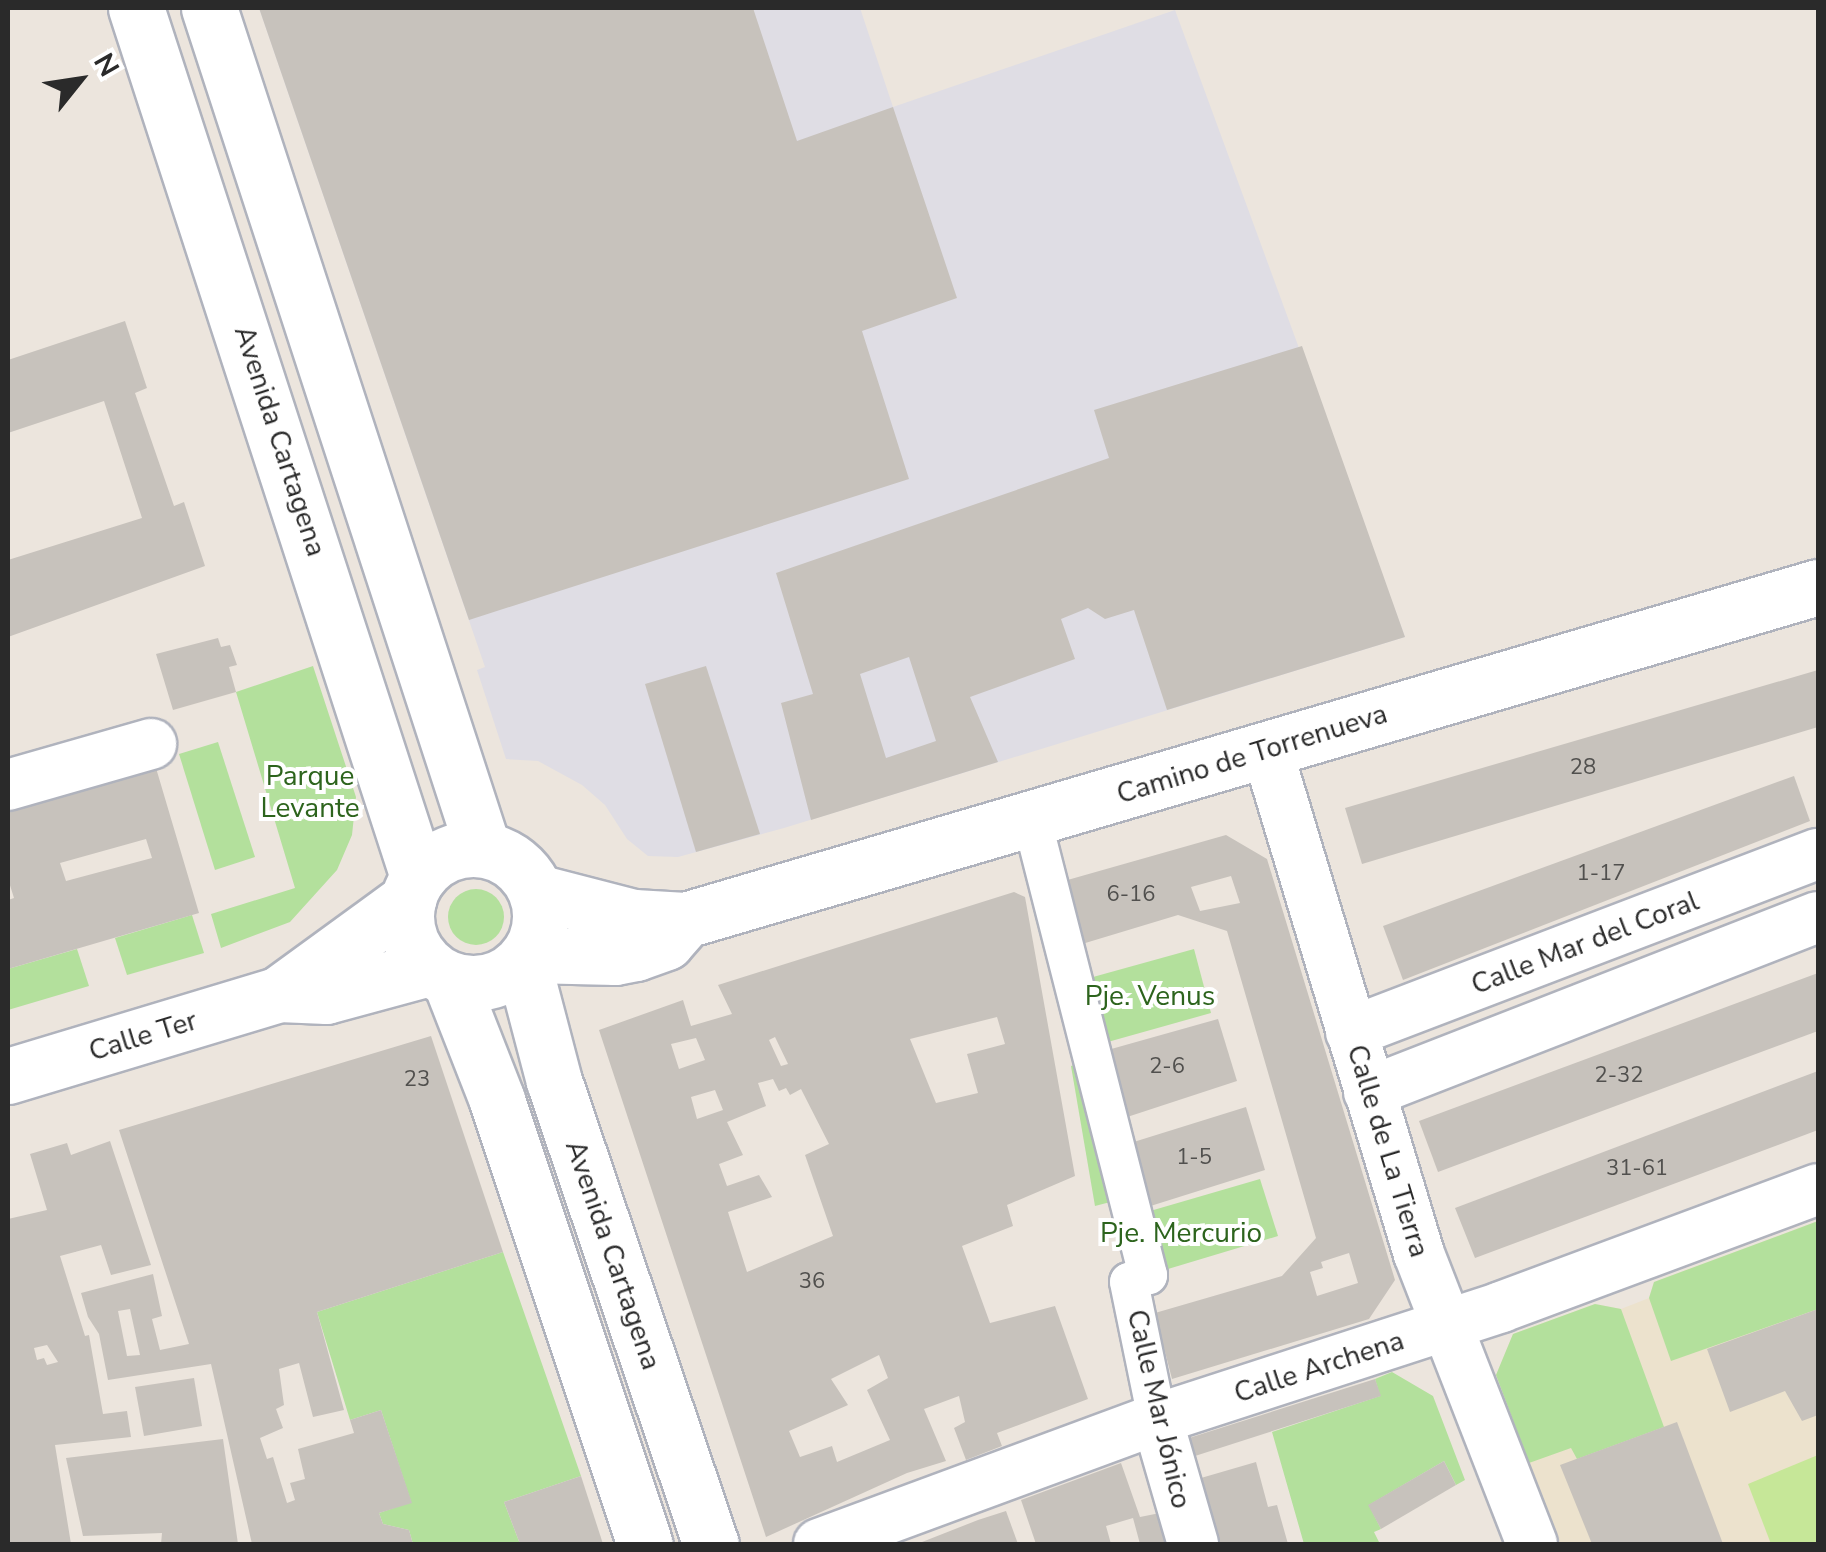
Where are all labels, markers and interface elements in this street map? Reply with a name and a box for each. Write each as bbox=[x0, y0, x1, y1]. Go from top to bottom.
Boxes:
north arrow bbox=[30, 30, 130, 130]
text: N bbox=[84, 46, 128, 84]
street label: Avenida Cartagena bbox=[227, 322, 333, 560]
street label: Camino de Torrenueva bbox=[1113, 697, 1391, 811]
house number: 28 bbox=[1570, 755, 1596, 781]
park label: Parque Levante bbox=[260, 759, 360, 825]
house number: 1-17 bbox=[1577, 861, 1625, 887]
house number: 6-16 bbox=[1107, 882, 1155, 908]
street label: Calle Mar del Coral bbox=[1467, 884, 1703, 1002]
park label: Pje. Venus bbox=[1085, 979, 1215, 1013]
street label: Calle Ter bbox=[85, 1004, 201, 1068]
street label: Calle de La Tierra bbox=[1340, 1041, 1436, 1261]
house number: 2-6 bbox=[1149, 1054, 1185, 1080]
house number: 2-32 bbox=[1595, 1063, 1643, 1089]
house number: 23 bbox=[404, 1067, 430, 1093]
street label: Avenida Cartagena bbox=[558, 1136, 668, 1374]
house number: 1-5 bbox=[1176, 1145, 1212, 1171]
house number: 31-61 bbox=[1606, 1156, 1668, 1182]
park label: Pje. Mercurio bbox=[1100, 1216, 1262, 1250]
house number: 36 bbox=[799, 1269, 825, 1295]
street label: Calle Mar Jónico bbox=[1120, 1306, 1198, 1512]
street label: Calle Archena bbox=[1230, 1324, 1408, 1410]

